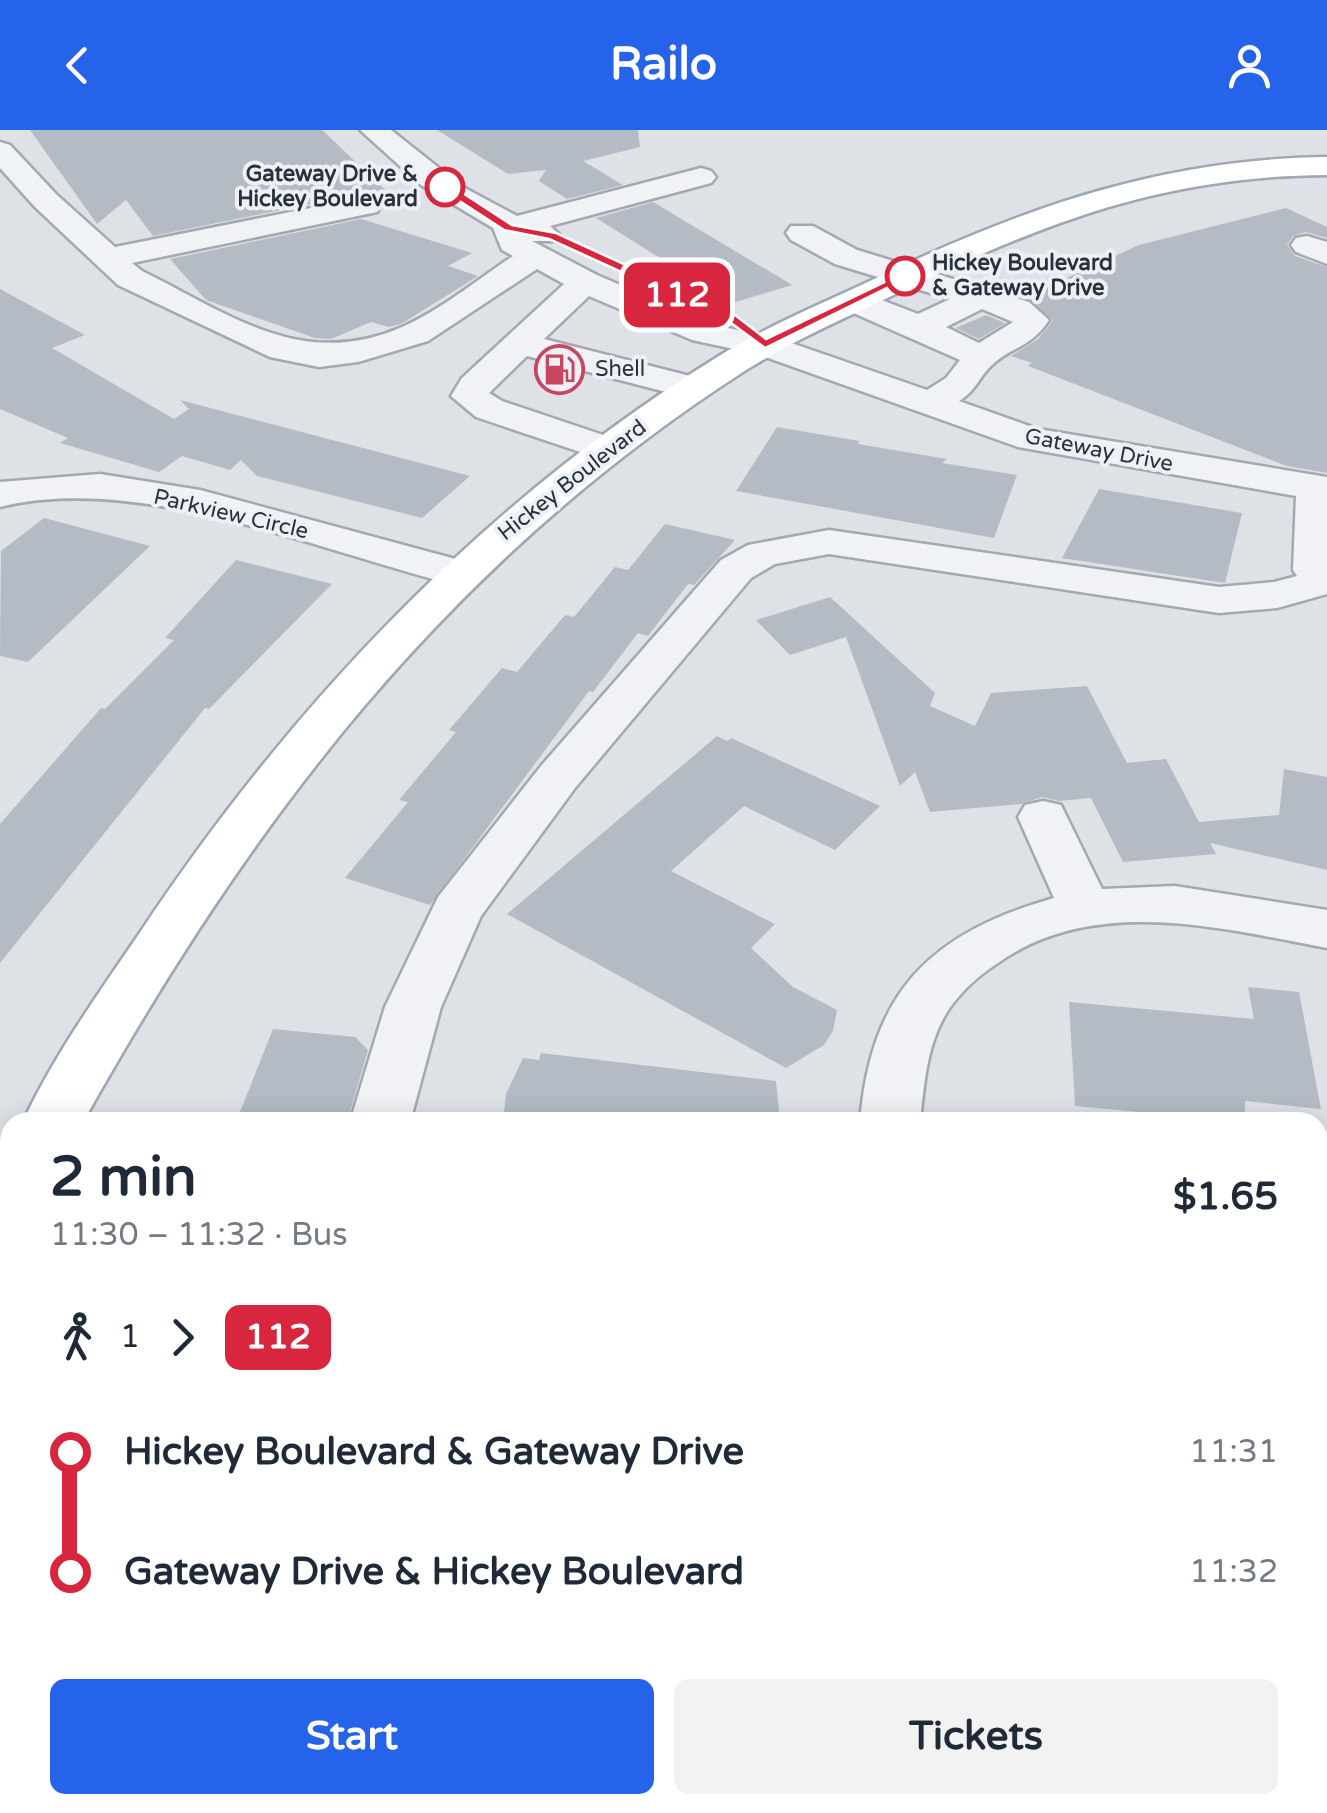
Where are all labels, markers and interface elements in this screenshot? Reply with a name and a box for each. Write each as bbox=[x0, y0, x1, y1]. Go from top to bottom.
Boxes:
icon: back bbox=[50, 38, 105, 93]
text: Railo bbox=[610, 38, 717, 92]
icon: person bbox=[1222, 38, 1277, 93]
place label: Gateway Drive & Hickey Boulevard bbox=[237, 161, 418, 212]
marker: Gateway Drive & Hickey Boulevard bbox=[426, 168, 464, 206]
place label: Hickey Boulevard & Gateway Drive bbox=[932, 250, 1113, 301]
marker: Hickey Boulevard & Gateway Drive bbox=[886, 257, 924, 295]
line badge: 112 bbox=[620, 262, 734, 328]
text: 112 bbox=[644, 274, 710, 316]
fuel station icon: Shell bbox=[534, 343, 586, 395]
place label: Shell bbox=[595, 356, 645, 382]
street label: Hickey Boulevard bbox=[493, 414, 651, 546]
street label: Gateway Drive bbox=[1023, 423, 1175, 477]
street label: Parkview Circle bbox=[151, 484, 311, 544]
text: 2 min bbox=[50, 1145, 197, 1211]
text: $1.65 bbox=[1173, 1174, 1278, 1220]
text: 11:30 – 11:32 · Bus bbox=[50, 1216, 348, 1254]
icon: walk bbox=[50, 1310, 105, 1365]
icon: forward bbox=[155, 1310, 210, 1365]
text: 112 bbox=[245, 1316, 311, 1358]
text: 1 bbox=[120, 1318, 140, 1356]
text: Hickey Boulevard & Gateway Drive bbox=[124, 1429, 744, 1475]
text: 11:31 bbox=[1189, 1433, 1278, 1471]
text: Gateway Drive & Hickey Boulevard bbox=[124, 1549, 744, 1595]
text: 11:32 bbox=[1189, 1553, 1278, 1591]
button: Start bbox=[50, 1679, 654, 1794]
button: Tickets bbox=[674, 1679, 1278, 1794]

